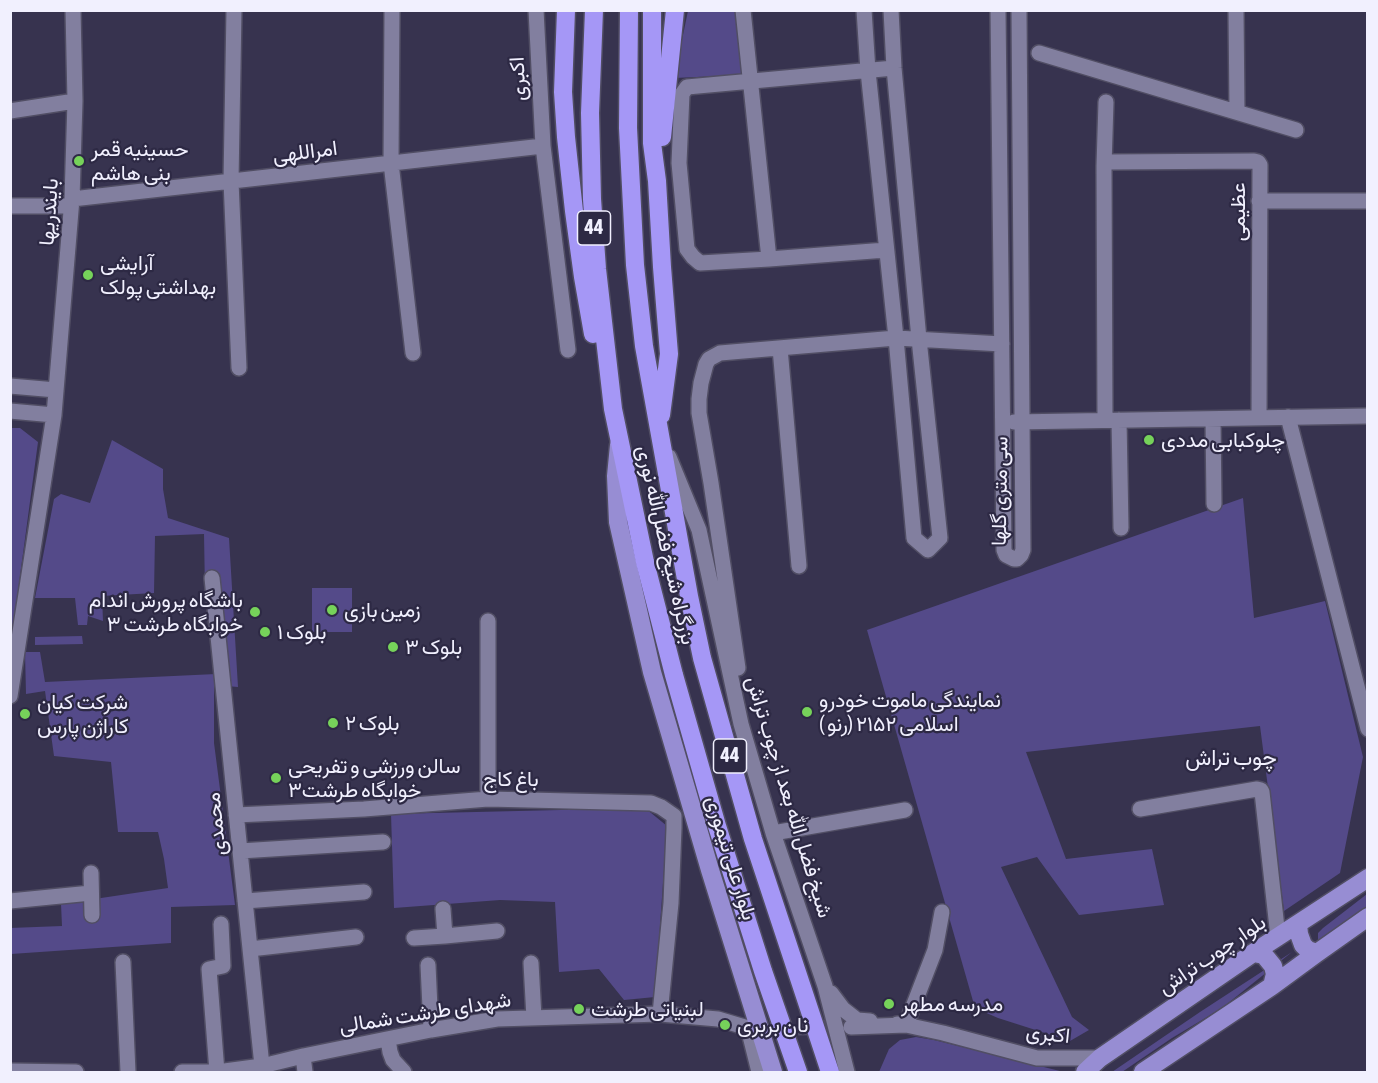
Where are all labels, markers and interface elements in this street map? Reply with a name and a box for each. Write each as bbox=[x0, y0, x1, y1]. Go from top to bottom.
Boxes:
street label: اکبری bbox=[504, 56, 532, 102]
place label: حسینیه قمر بنی هاشم bbox=[91, 136, 189, 186]
street label: امراللهی bbox=[271, 136, 339, 168]
marker: حسینیه قمر بنی هاشم bbox=[72, 154, 86, 168]
street label: بایندریها bbox=[34, 178, 64, 246]
street label: عظیمی bbox=[1225, 183, 1251, 241]
road number: 44 bbox=[578, 211, 610, 245]
place label: آرایشی بهداشتی پولک bbox=[100, 250, 216, 300]
marker: آرایشی بهداشتی پولک bbox=[81, 268, 95, 282]
place label: چلوکبابی مددی bbox=[1161, 427, 1285, 453]
marker: چلوکبابی مددی bbox=[1142, 433, 1156, 447]
street label: سی متری گلها bbox=[986, 436, 1014, 546]
street label: بزرگراه شیخ فضل‌الله نوری bbox=[631, 443, 701, 647]
place label: باشگاه پرورش اندام خوابگاه طرشت ۳ bbox=[89, 587, 243, 637]
place label: زمین بازی bbox=[344, 597, 421, 623]
marker: زمین بازی bbox=[325, 603, 339, 617]
marker: باشگاه پرورش اندام خوابگاه طرشت ۳ bbox=[248, 605, 262, 619]
place label: بلوک ۱ bbox=[277, 619, 327, 645]
marker: بلوک ۱ bbox=[258, 625, 272, 639]
place label: بلوک ۳ bbox=[405, 634, 462, 660]
marker: بلوک ۳ bbox=[386, 640, 400, 654]
street label: شیخ فضل الله بعد از چوب تراش bbox=[740, 673, 838, 921]
place label: نمایندگی ماموت خودرو ( رنو) اسلامی ۲۱۵۲ bbox=[819, 687, 1001, 737]
place label: شرکت کیان‌ کاراژن پارس bbox=[37, 689, 129, 739]
marker: نمایندگی ماموت خودرو ( رنو) اسلامی ۲۱۵۲ bbox=[800, 705, 814, 719]
marker: شرکت کیان‌ کاراژن پارس bbox=[18, 707, 32, 721]
place label: بلوک ۲ bbox=[345, 710, 399, 736]
marker: بلوک ۲ bbox=[326, 716, 340, 730]
road number: 44 bbox=[714, 739, 746, 773]
district label: چوب تراش bbox=[1185, 745, 1277, 771]
place label: سالن ورزشی و تفریحی خوابگاه طرشت۳ bbox=[288, 753, 461, 803]
street label: باغ کاج bbox=[483, 766, 539, 792]
marker: سالن ورزشی و تفریحی خوابگاه طرشت۳ bbox=[269, 771, 283, 785]
street label: محمدی bbox=[200, 791, 232, 857]
street label: بلوار علی تیموری bbox=[700, 793, 762, 923]
street label: بلوار چوب‌ تراش bbox=[1153, 910, 1271, 1000]
street label: شهدای طرشت شمالی bbox=[337, 987, 513, 1039]
place label: مدرسه مطهر bbox=[901, 991, 1003, 1017]
place label: لبنیاتی طرشت bbox=[591, 996, 704, 1022]
marker: مدرسه مطهر bbox=[882, 997, 896, 1011]
marker: لبنیاتی طرشت bbox=[572, 1002, 586, 1016]
place label: نان بربری bbox=[737, 1012, 808, 1038]
marker: نان بربری bbox=[718, 1018, 732, 1032]
street label: اکبری bbox=[1025, 1019, 1071, 1049]

